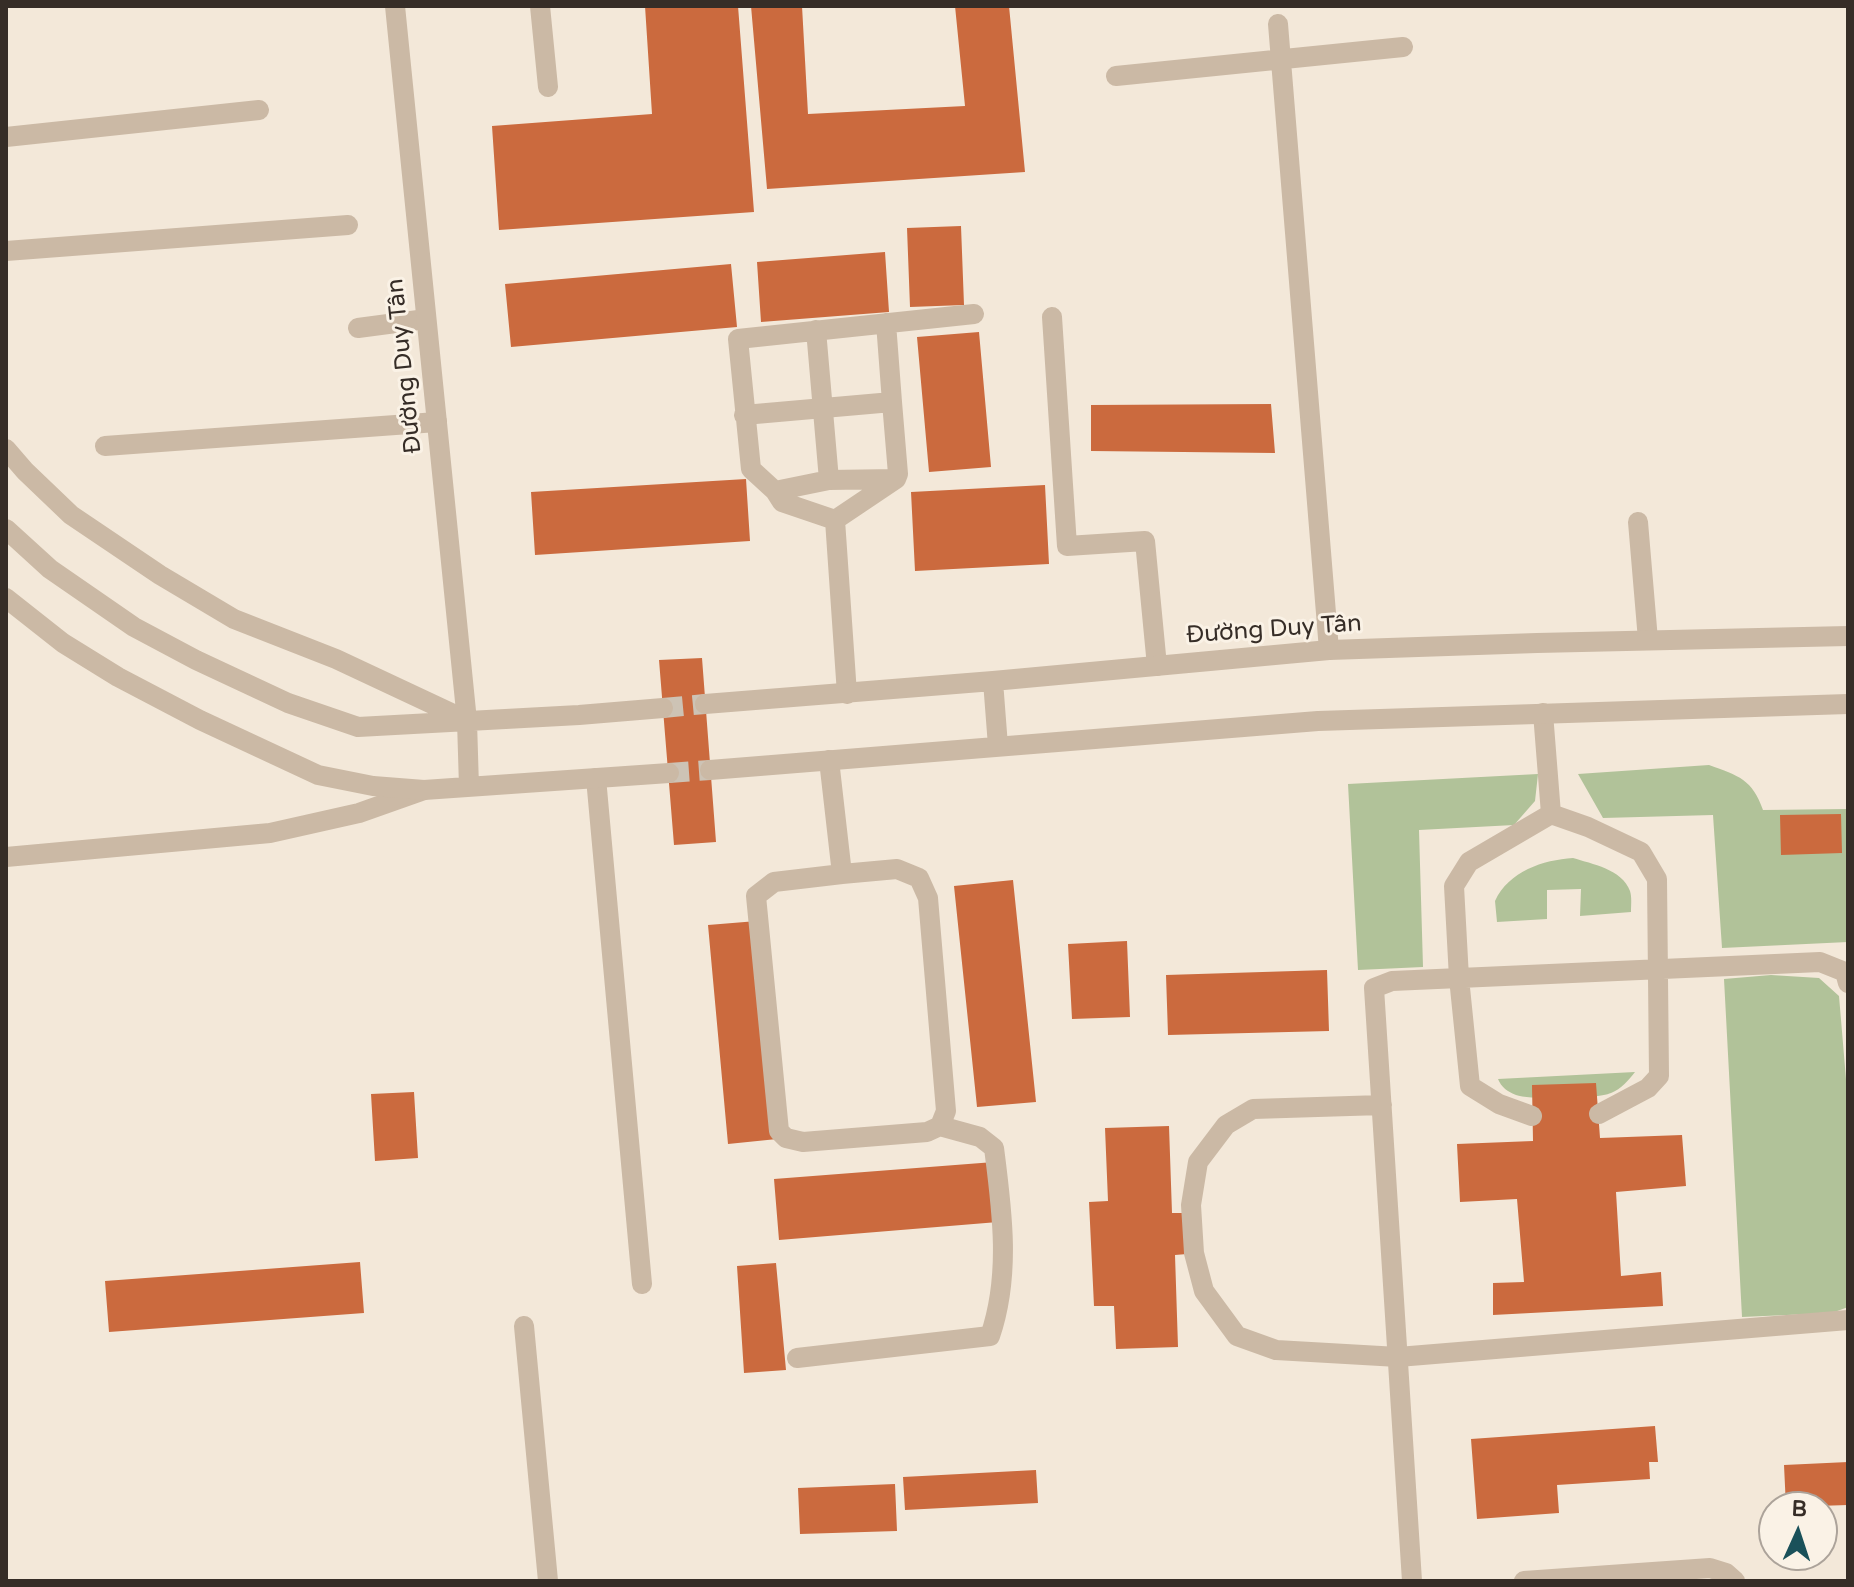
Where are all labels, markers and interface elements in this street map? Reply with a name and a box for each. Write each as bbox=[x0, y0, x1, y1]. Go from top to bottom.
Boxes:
street label: Đường Duy Tân bbox=[381, 277, 429, 455]
street label: Đường Duy Tân bbox=[1185, 610, 1363, 650]
north arrow bbox=[1758, 1491, 1838, 1571]
text: B bbox=[1791, 1496, 1807, 1522]

